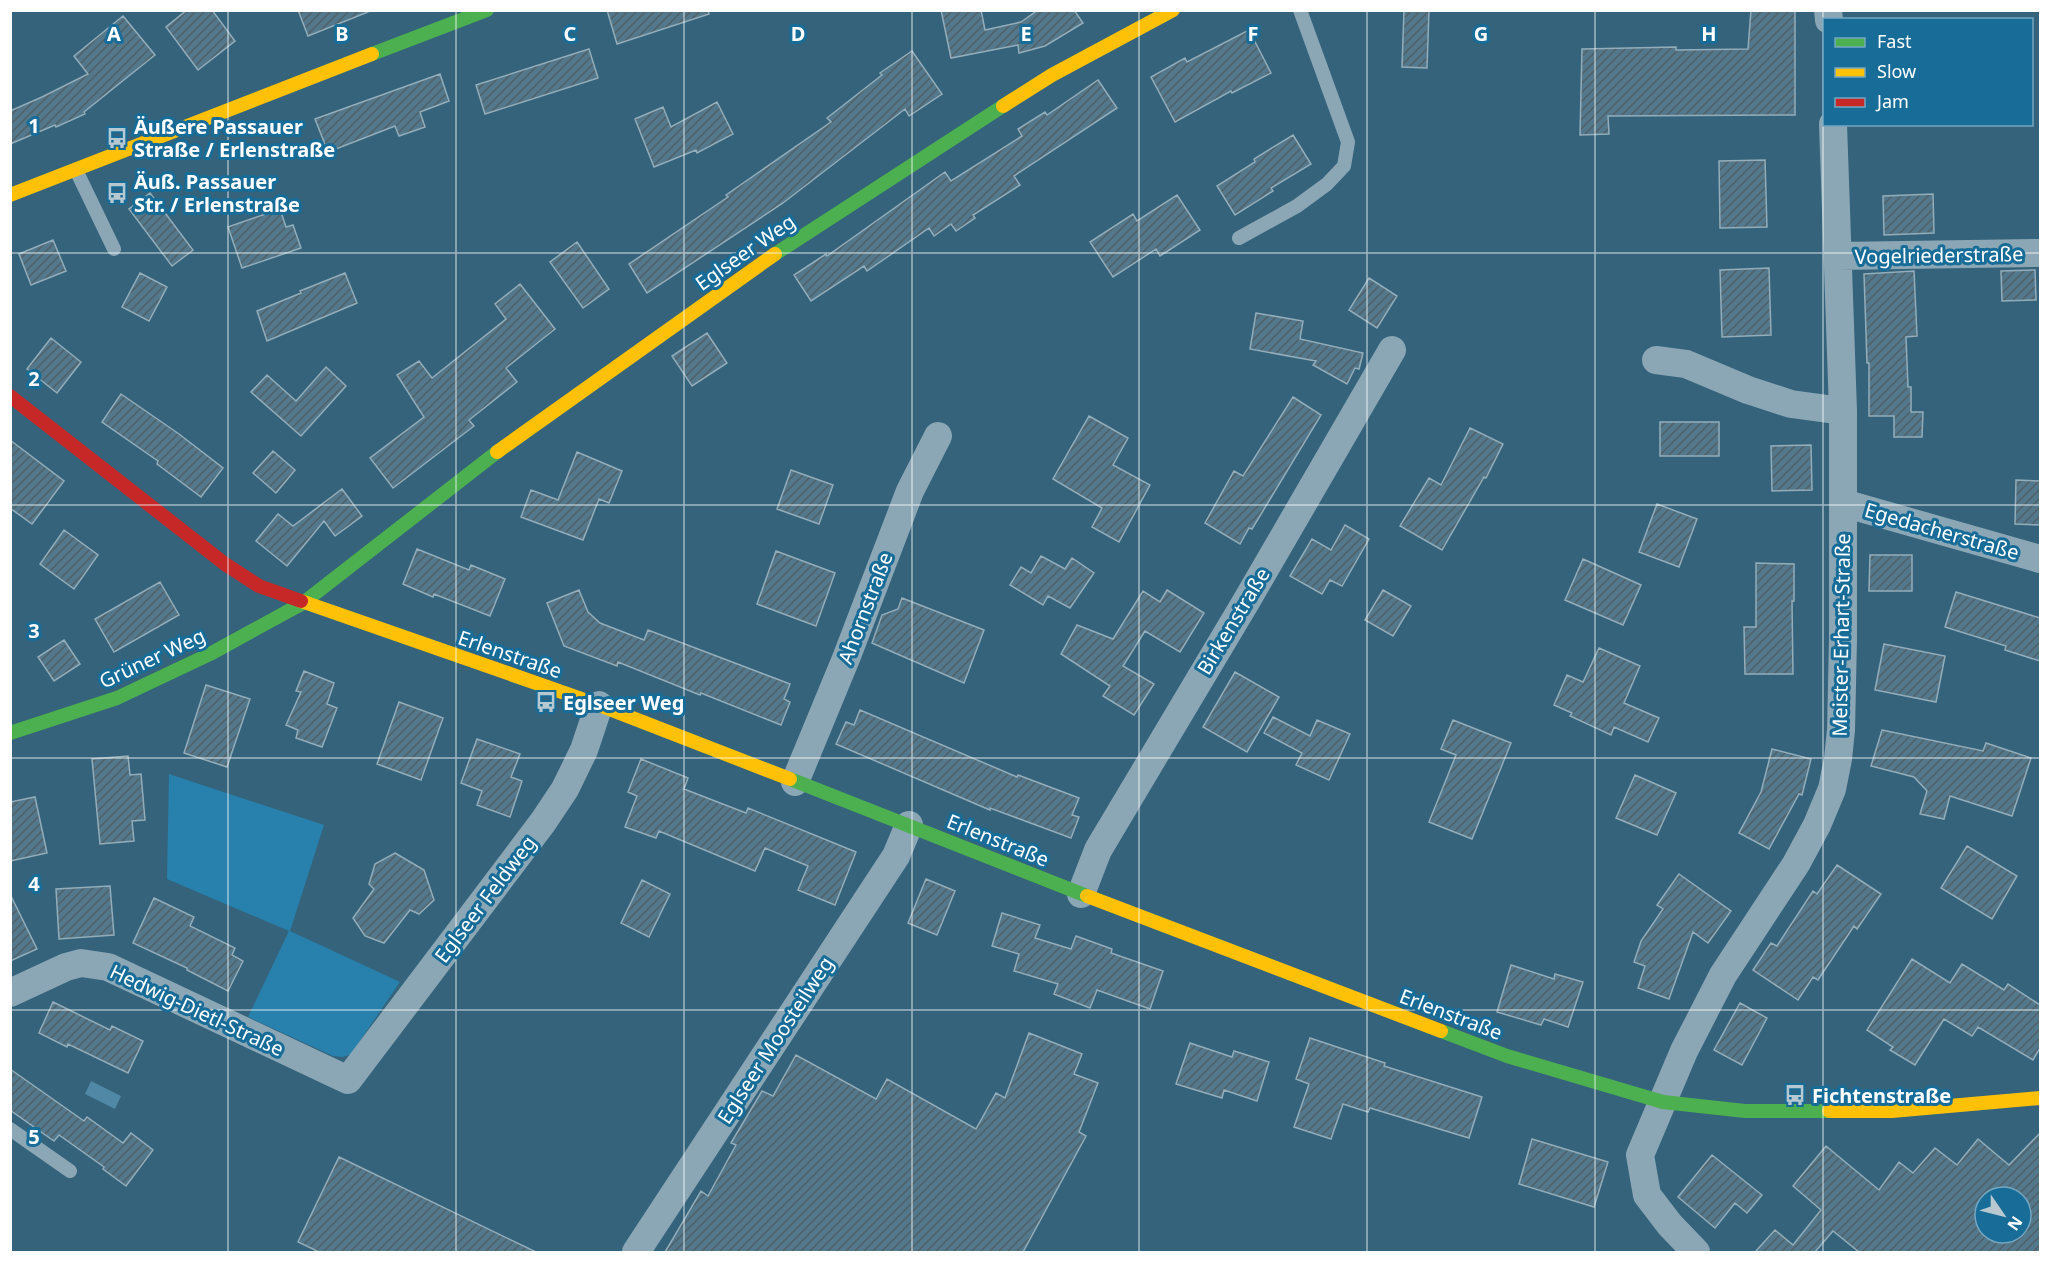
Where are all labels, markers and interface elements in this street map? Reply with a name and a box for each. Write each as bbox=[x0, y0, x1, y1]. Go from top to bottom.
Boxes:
legend bbox=[1823, 18, 2033, 126]
text: A bbox=[107, 20, 121, 47]
text: B bbox=[335, 20, 349, 47]
text: C bbox=[564, 20, 577, 47]
text: D bbox=[791, 20, 805, 47]
text: E bbox=[1020, 20, 1032, 47]
text: F bbox=[1248, 20, 1258, 47]
text: G bbox=[1474, 20, 1488, 47]
text: H bbox=[1701, 20, 1717, 47]
text: Fast bbox=[1877, 29, 1912, 53]
text: Slow bbox=[1877, 59, 1916, 83]
text: Jam bbox=[1875, 89, 1909, 113]
text: 1 bbox=[28, 112, 40, 139]
place label: Äußere Passauer Straße / Erlenstraße bbox=[134, 113, 335, 163]
bus stop icon: Äußere Passauer Straße / Erlenstraße bbox=[105, 126, 129, 150]
place label: Äuß. Passauer Str. / Erlenstraße bbox=[134, 168, 300, 218]
bus stop icon: Äuß. Passauer Str. / Erlenstraße bbox=[105, 181, 129, 205]
street label: Eglseer Weg bbox=[690, 208, 800, 296]
street label: Vogelriederstraße bbox=[1854, 240, 2024, 270]
text: 2 bbox=[28, 365, 40, 392]
street label: Egedacherstraße bbox=[1862, 496, 2022, 566]
street label: Meister-Erhart-Straße bbox=[1826, 533, 1856, 737]
street label: Ahornstraße bbox=[831, 548, 899, 668]
street label: Birkenstraße bbox=[1190, 562, 1276, 680]
text: 3 bbox=[28, 617, 40, 644]
street label: Grüner Weg bbox=[95, 622, 209, 694]
street label: Erlenstraße bbox=[455, 624, 565, 684]
place label: Eglseer Weg bbox=[563, 689, 684, 716]
bus stop icon: Eglseer Weg bbox=[534, 690, 558, 714]
street label: Erlenstraße bbox=[943, 807, 1053, 873]
street label: Eglseer Feldweg bbox=[428, 830, 542, 968]
text: 4 bbox=[28, 870, 40, 897]
street label: Eglseer Moosteilweg bbox=[711, 951, 839, 1129]
street label: Hedwig-Dietl-Straße bbox=[106, 958, 288, 1062]
street label: Erlenstraße bbox=[1396, 982, 1506, 1046]
place label: Fichtenstraße bbox=[1812, 1082, 1951, 1109]
bus stop icon: Fichtenstraße bbox=[1783, 1083, 1807, 1107]
text: 5 bbox=[28, 1123, 40, 1150]
north arrow bbox=[1973, 1185, 2033, 1245]
text: N bbox=[2003, 1212, 2028, 1235]

